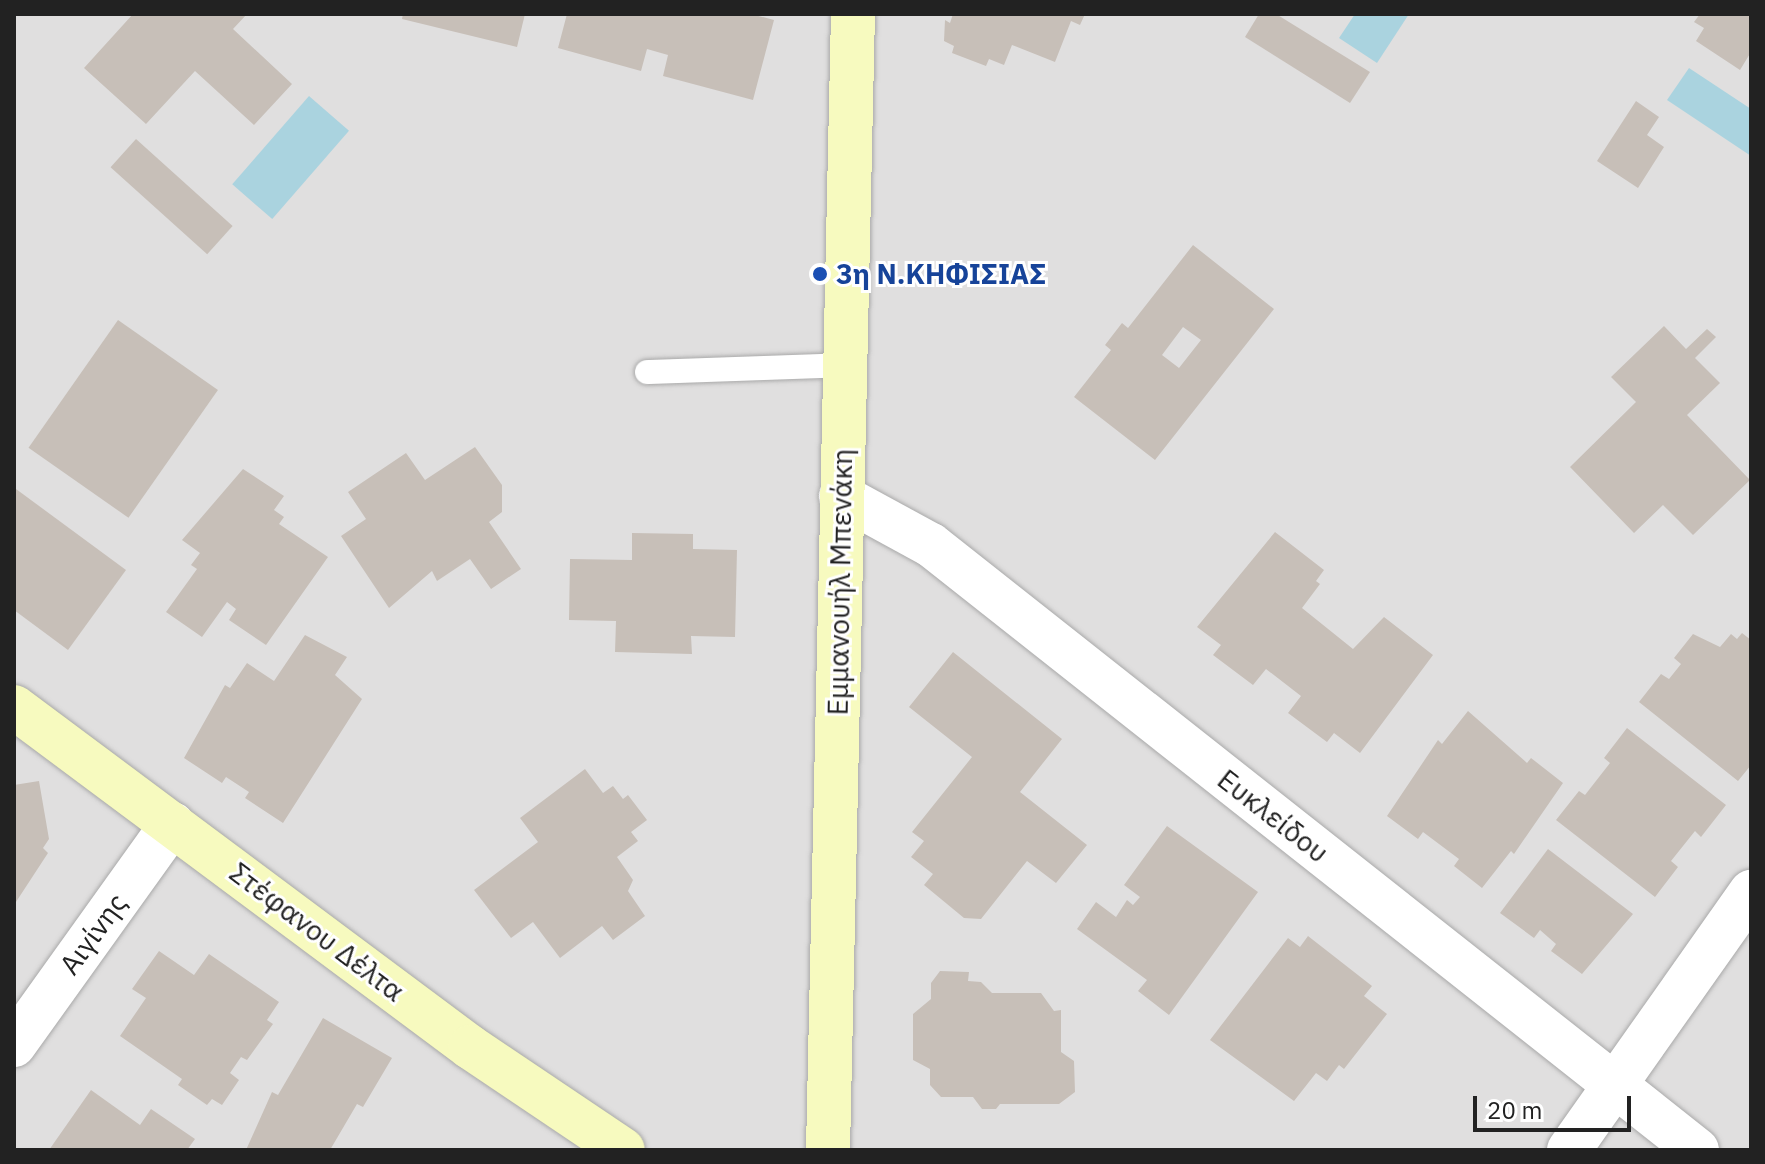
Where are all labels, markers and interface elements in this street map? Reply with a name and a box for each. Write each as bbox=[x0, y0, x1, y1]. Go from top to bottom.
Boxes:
place label: 3η Ν.ΚΗΦΙΣΙΑΣ bbox=[836, 257, 1046, 291]
marker: 3η Ν.ΚΗΦΙΣΙΑΣ bbox=[811, 265, 829, 283]
street label: Εμμανουήλ Μπενάκη bbox=[821, 448, 859, 716]
street label: Ευκλείδου bbox=[1211, 762, 1335, 870]
street label: Στέφανου Δέλτα bbox=[223, 856, 411, 1008]
street label: Αιγίνης bbox=[52, 887, 134, 981]
scale bar bbox=[1477, 1080, 1635, 1130]
text: 20 m bbox=[1487, 1094, 1542, 1126]

